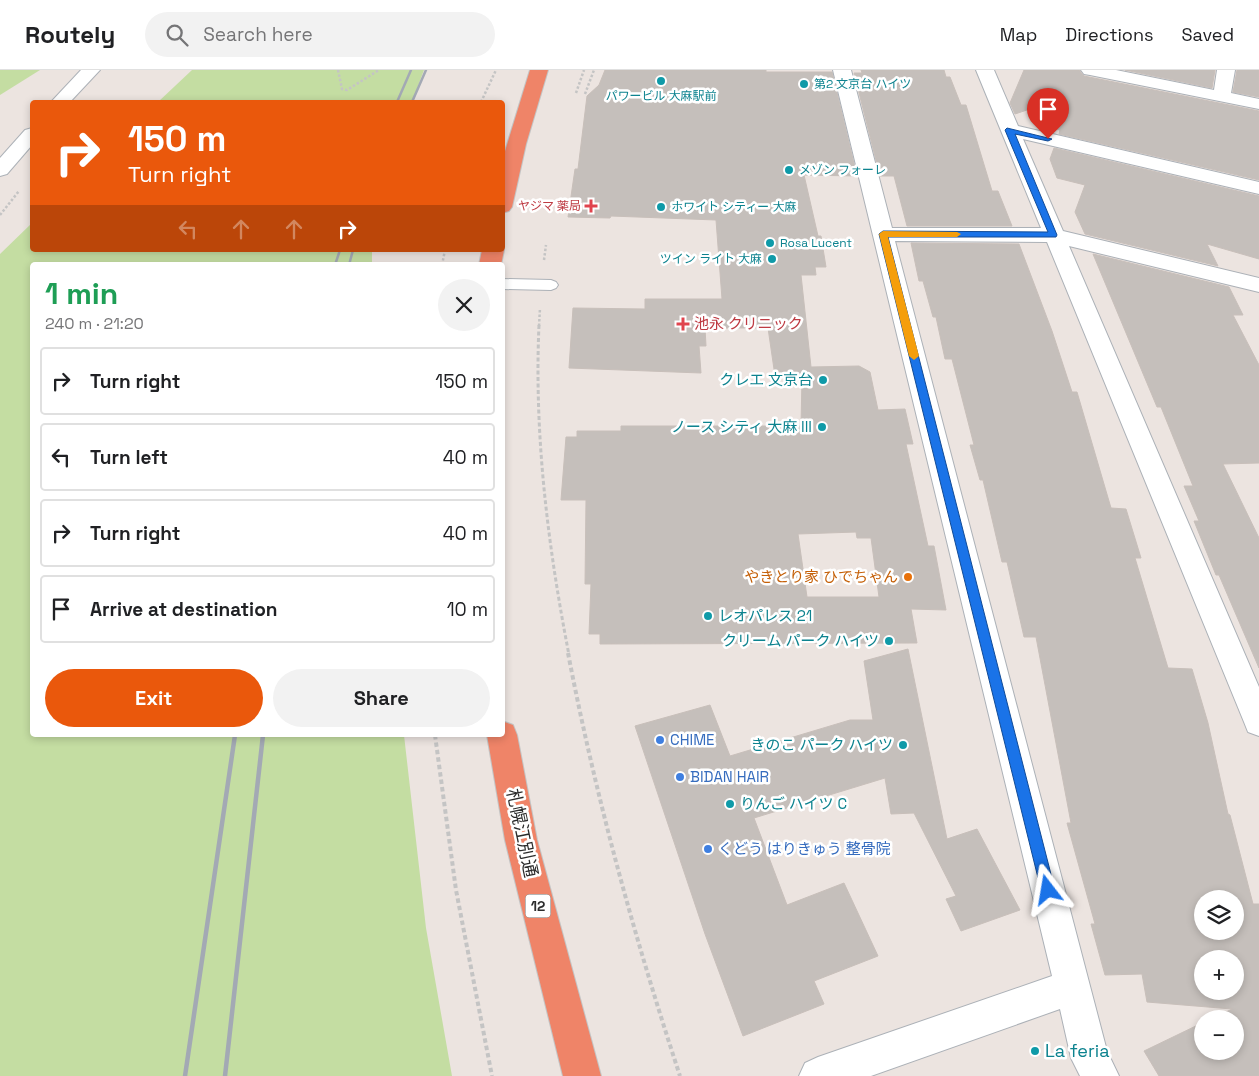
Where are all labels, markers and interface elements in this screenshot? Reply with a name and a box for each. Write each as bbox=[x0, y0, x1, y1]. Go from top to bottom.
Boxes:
search box bbox=[145, 12, 495, 57]
text: Routely bbox=[25, 19, 115, 50]
icon: search bbox=[163, 21, 191, 49]
text: Search here bbox=[203, 22, 313, 47]
text: Map bbox=[1000, 23, 1037, 46]
text: Directions bbox=[1065, 23, 1154, 46]
text: Saved bbox=[1182, 23, 1234, 46]
marker: パワービル 大麻駅前 bbox=[655, 75, 667, 87]
place label: 第2 文京台 ハイツ bbox=[814, 76, 911, 92]
marker: 第2 文京台 ハイツ bbox=[798, 78, 810, 90]
place label: パワービル 大麻駅前 bbox=[605, 88, 717, 104]
pin bbox=[1027, 88, 1069, 139]
icon: arrive bbox=[1034, 95, 1062, 123]
text: 150 m bbox=[128, 117, 226, 161]
icon: right bbox=[45, 120, 110, 185]
text: Turn right bbox=[128, 160, 231, 188]
place label: メゾン フォーレ bbox=[799, 162, 886, 178]
marker: メゾン フォーレ bbox=[783, 164, 795, 176]
place label: ヤジマ 薬局 bbox=[518, 198, 581, 214]
place label: ホワイト シティー 大麻 bbox=[671, 199, 796, 215]
marker: ヤジマ 薬局 bbox=[585, 200, 597, 212]
marker: ホワイト シティー 大麻 bbox=[655, 201, 667, 213]
icon: left bbox=[174, 215, 202, 243]
icon: ahead bbox=[227, 215, 255, 243]
icon: ahead bbox=[280, 215, 308, 243]
icon: right bbox=[333, 215, 361, 243]
place label: Rosa Lucent bbox=[780, 235, 852, 251]
marker: Rosa Lucent bbox=[764, 237, 776, 249]
place label: ツイン ライト 大麻 bbox=[660, 251, 762, 267]
marker: ツイン ライト 大麻 bbox=[766, 253, 778, 265]
text: 1 min bbox=[45, 274, 118, 313]
button: close bbox=[438, 279, 490, 331]
text: 240 m · 21:20 bbox=[45, 313, 144, 334]
place label: 池永 クリニック bbox=[694, 314, 803, 333]
marker: 池永 クリニック bbox=[676, 317, 690, 331]
icon: right bbox=[47, 367, 75, 395]
text: Turn right bbox=[90, 369, 180, 394]
text: 150 m bbox=[435, 369, 488, 394]
place label: クレエ 文京台 bbox=[719, 370, 813, 389]
marker: クレエ 文京台 bbox=[817, 374, 829, 386]
place label: ノース シティ 大麻 III bbox=[671, 417, 812, 436]
marker: ノース シティ 大麻 III bbox=[816, 421, 828, 433]
icon: left bbox=[47, 443, 75, 471]
text: Turn left bbox=[90, 445, 168, 470]
text: 40 m bbox=[443, 445, 488, 470]
icon: right bbox=[47, 519, 75, 547]
text: Turn right bbox=[90, 521, 180, 546]
text: 40 m bbox=[443, 521, 488, 546]
place label: やきとり家 ひでちゃん bbox=[744, 567, 898, 586]
marker: やきとり家 ひでちゃん bbox=[902, 571, 914, 583]
icon: arrive bbox=[47, 595, 75, 623]
text: Arrive at destination bbox=[90, 597, 278, 622]
text: 10 m bbox=[447, 597, 488, 622]
place label: レオパレス 21 bbox=[718, 606, 812, 625]
marker: レオパレス 21 bbox=[702, 610, 714, 622]
place label: クリーム パーク ハイツ bbox=[722, 631, 879, 650]
marker: クリーム パーク ハイツ bbox=[883, 635, 895, 647]
button: Exit bbox=[45, 669, 263, 727]
button: Share bbox=[273, 669, 490, 727]
place label: CHIME bbox=[670, 730, 715, 749]
marker: CHIME bbox=[654, 734, 666, 746]
place label: きのこ パーク ハイツ bbox=[751, 735, 893, 754]
marker: きのこ パーク ハイツ bbox=[897, 739, 909, 751]
place label: BIDAN HAIR bbox=[690, 767, 769, 786]
marker: BIDAN HAIR bbox=[674, 771, 686, 783]
street label: 札幌江別通 bbox=[502, 786, 543, 879]
place label: りんご ハイツ C bbox=[740, 794, 847, 813]
marker: りんご ハイツ C bbox=[724, 798, 736, 810]
place label: くどう はりきゅう 整骨院 bbox=[718, 839, 891, 858]
marker: くどう はりきゅう 整骨院 bbox=[702, 843, 714, 855]
position arrow bbox=[1021, 863, 1073, 915]
map controls bbox=[1194, 890, 1244, 1060]
button: layers bbox=[1194, 890, 1244, 940]
road number: 12 bbox=[526, 894, 550, 918]
button: + bbox=[1194, 950, 1244, 1000]
button: − bbox=[1194, 1010, 1244, 1060]
place label: La feria bbox=[1045, 1039, 1110, 1062]
marker: La feria bbox=[1029, 1045, 1041, 1057]

